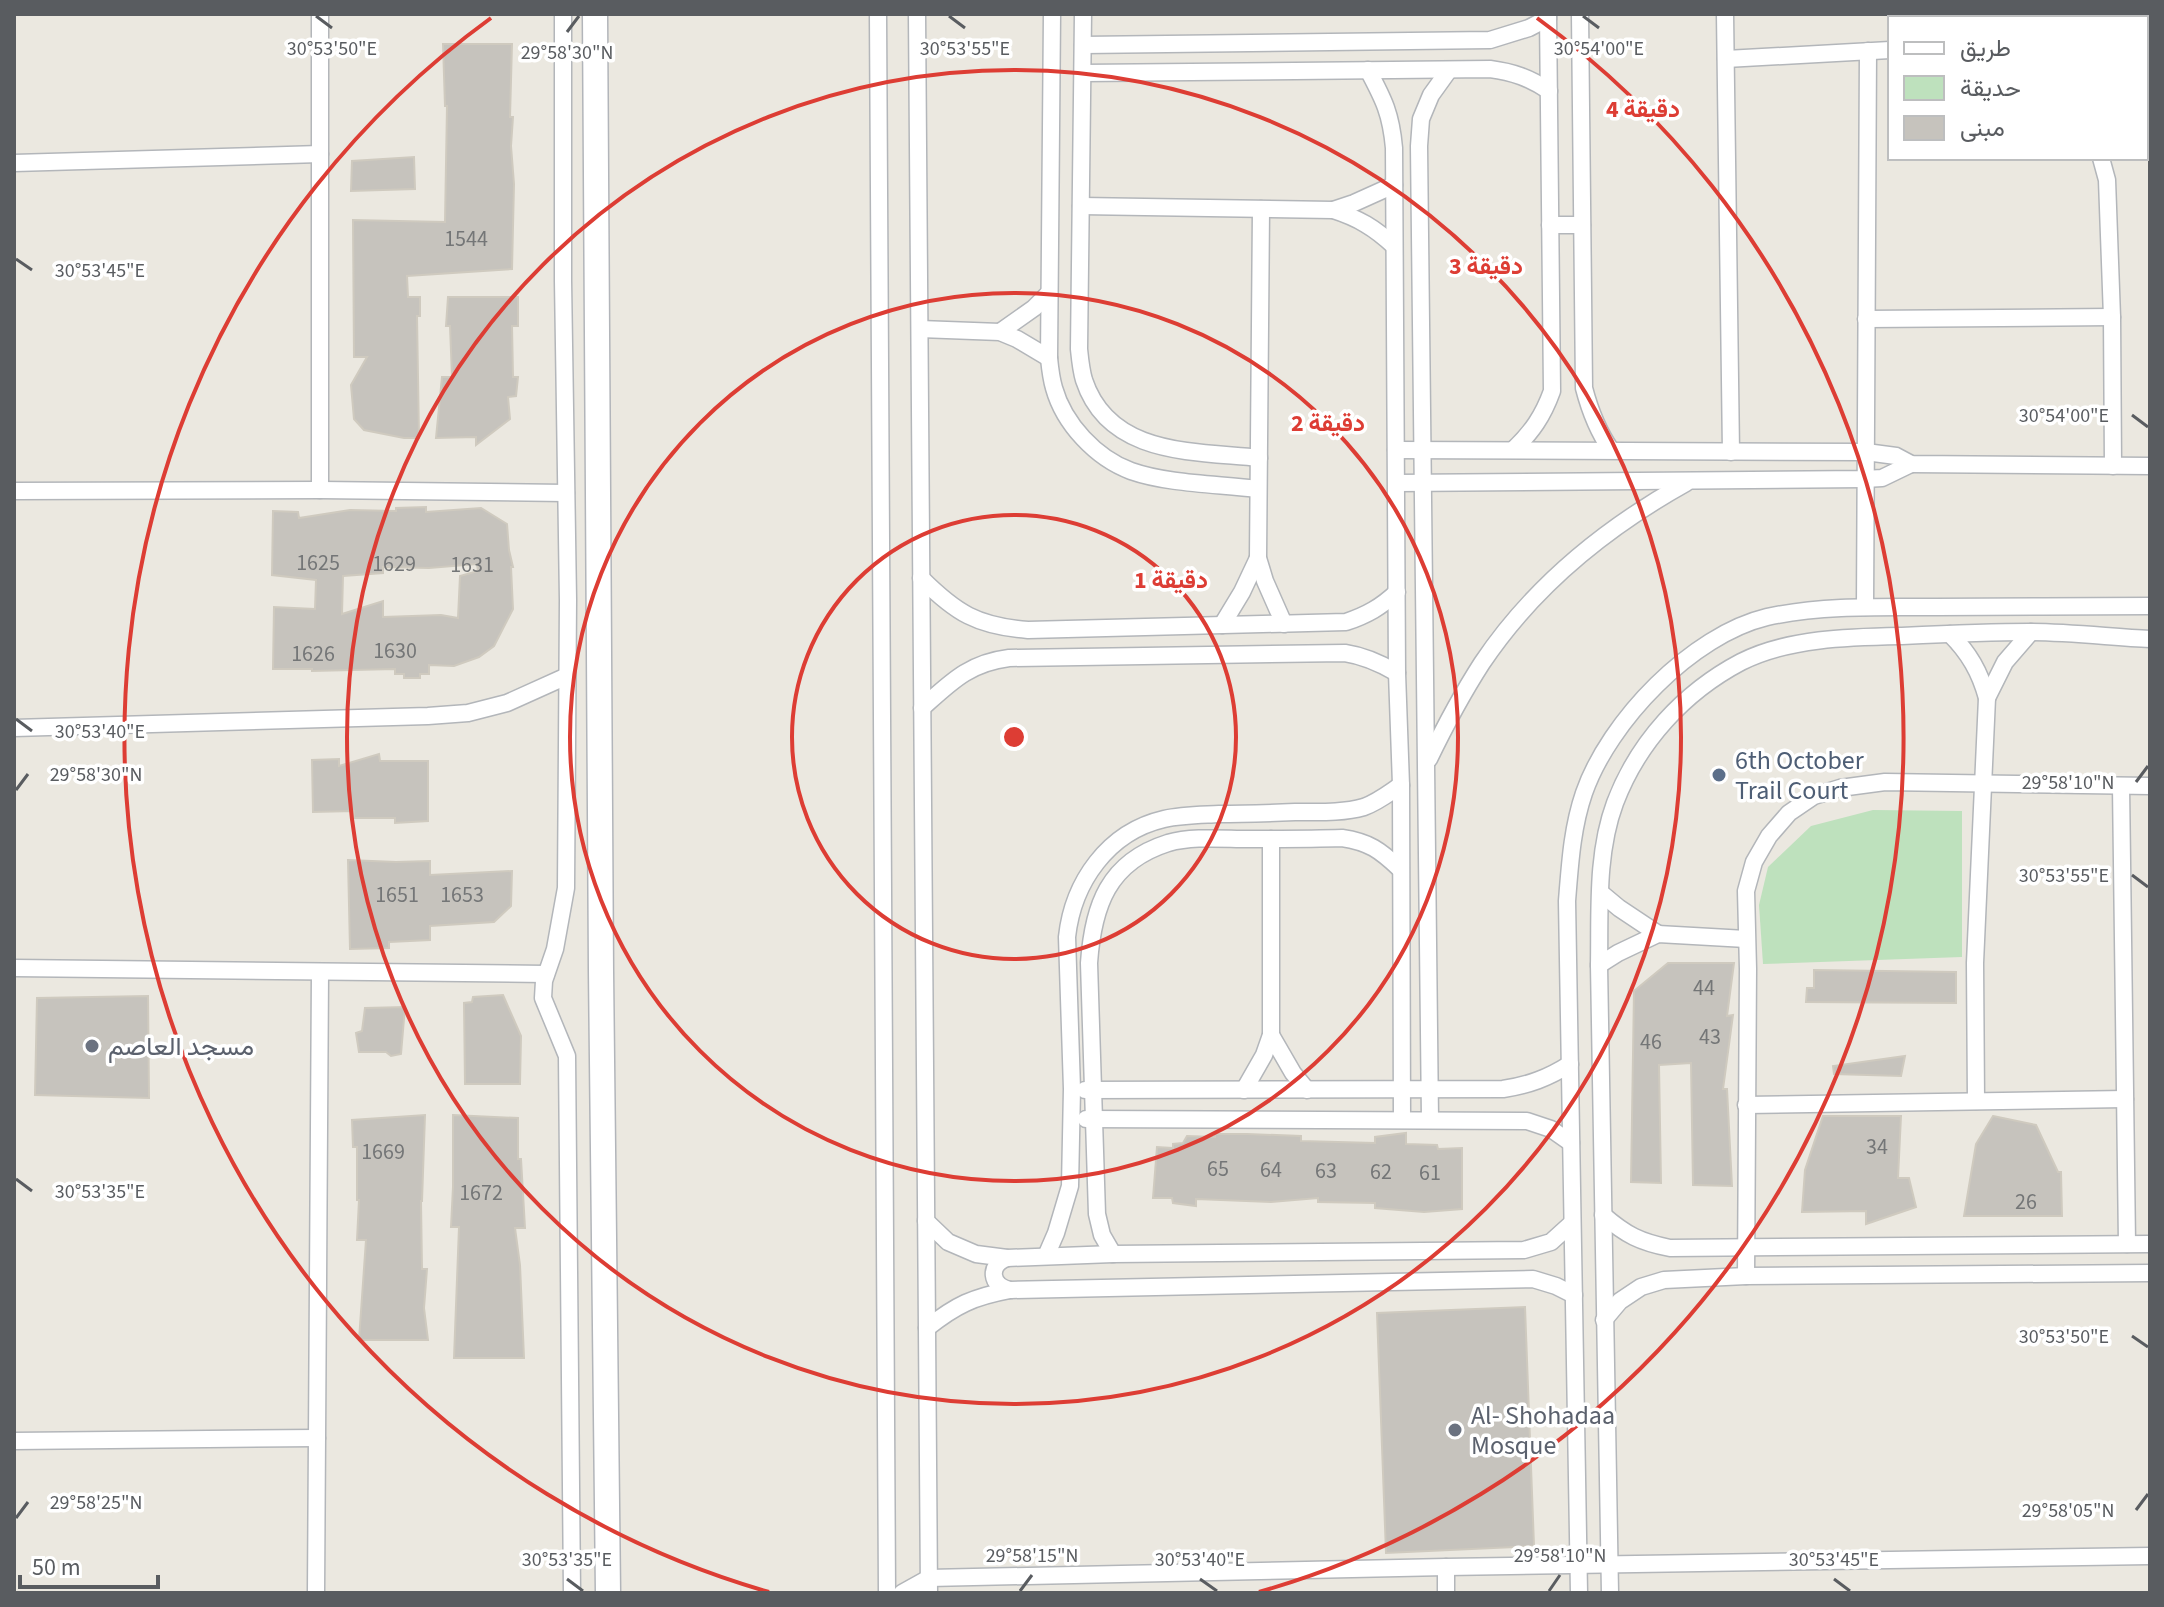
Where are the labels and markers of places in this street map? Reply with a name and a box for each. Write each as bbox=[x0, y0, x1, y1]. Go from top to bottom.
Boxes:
centre of rings bbox=[1000, 723, 1028, 751]
place label: 6th October Trail Court bbox=[1735, 742, 1865, 809]
marker: 6th October Trail Court bbox=[1710, 766, 1728, 784]
place label: مسجد العاصم bbox=[108, 1028, 254, 1065]
marker: مسجد العاصم bbox=[83, 1037, 101, 1055]
place label: Al- Shohadaa Mosque bbox=[1471, 1397, 1615, 1464]
marker: Al- Shohadaa Mosque bbox=[1446, 1421, 1464, 1439]

